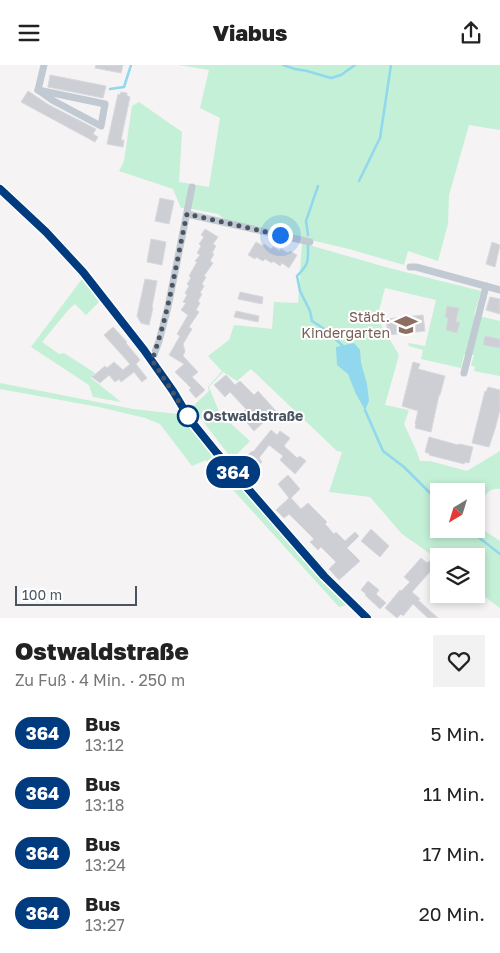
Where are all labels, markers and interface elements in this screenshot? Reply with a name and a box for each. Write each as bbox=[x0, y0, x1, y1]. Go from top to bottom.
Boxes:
icon: menu bbox=[15, 19, 43, 47]
text: Viabus bbox=[213, 19, 287, 46]
icon: share bbox=[457, 19, 485, 47]
your location bbox=[268, 223, 293, 248]
place label: Städt. Kindergarten bbox=[301, 308, 390, 341]
school or university icon: Städt. Kindergarten bbox=[393, 312, 419, 338]
marker: Ostwaldstraße bbox=[177, 405, 199, 427]
place label: Ostwaldstraße bbox=[203, 407, 303, 424]
line badge: 364 bbox=[204, 456, 262, 488]
text: 364 bbox=[216, 461, 250, 483]
north arrow bbox=[430, 483, 485, 537]
map controls bbox=[430, 483, 485, 603]
button: layers bbox=[430, 548, 485, 603]
scale bar bbox=[15, 583, 138, 606]
text: 100 m bbox=[22, 586, 62, 603]
button: heart bbox=[433, 635, 485, 687]
text: Ostwaldstraße bbox=[15, 636, 189, 665]
text: Zu Fuß · 4 Min. · 250 m bbox=[15, 670, 185, 690]
text: Bus bbox=[85, 712, 120, 735]
text: 364 bbox=[26, 722, 59, 744]
text: 5 Min. bbox=[430, 722, 485, 745]
text: 13:12 bbox=[85, 735, 124, 755]
text: Bus bbox=[85, 772, 120, 795]
text: 364 bbox=[26, 782, 59, 804]
text: 11 Min. bbox=[423, 782, 485, 805]
text: 13:18 bbox=[85, 795, 124, 815]
text: Bus bbox=[85, 832, 120, 855]
text: 364 bbox=[26, 842, 59, 864]
text: 17 Min. bbox=[422, 842, 485, 865]
text: 13:24 bbox=[85, 855, 126, 875]
text: Bus bbox=[85, 892, 120, 915]
text: 364 bbox=[26, 902, 59, 924]
text: 20 Min. bbox=[419, 902, 485, 925]
text: 13:27 bbox=[85, 915, 125, 935]

